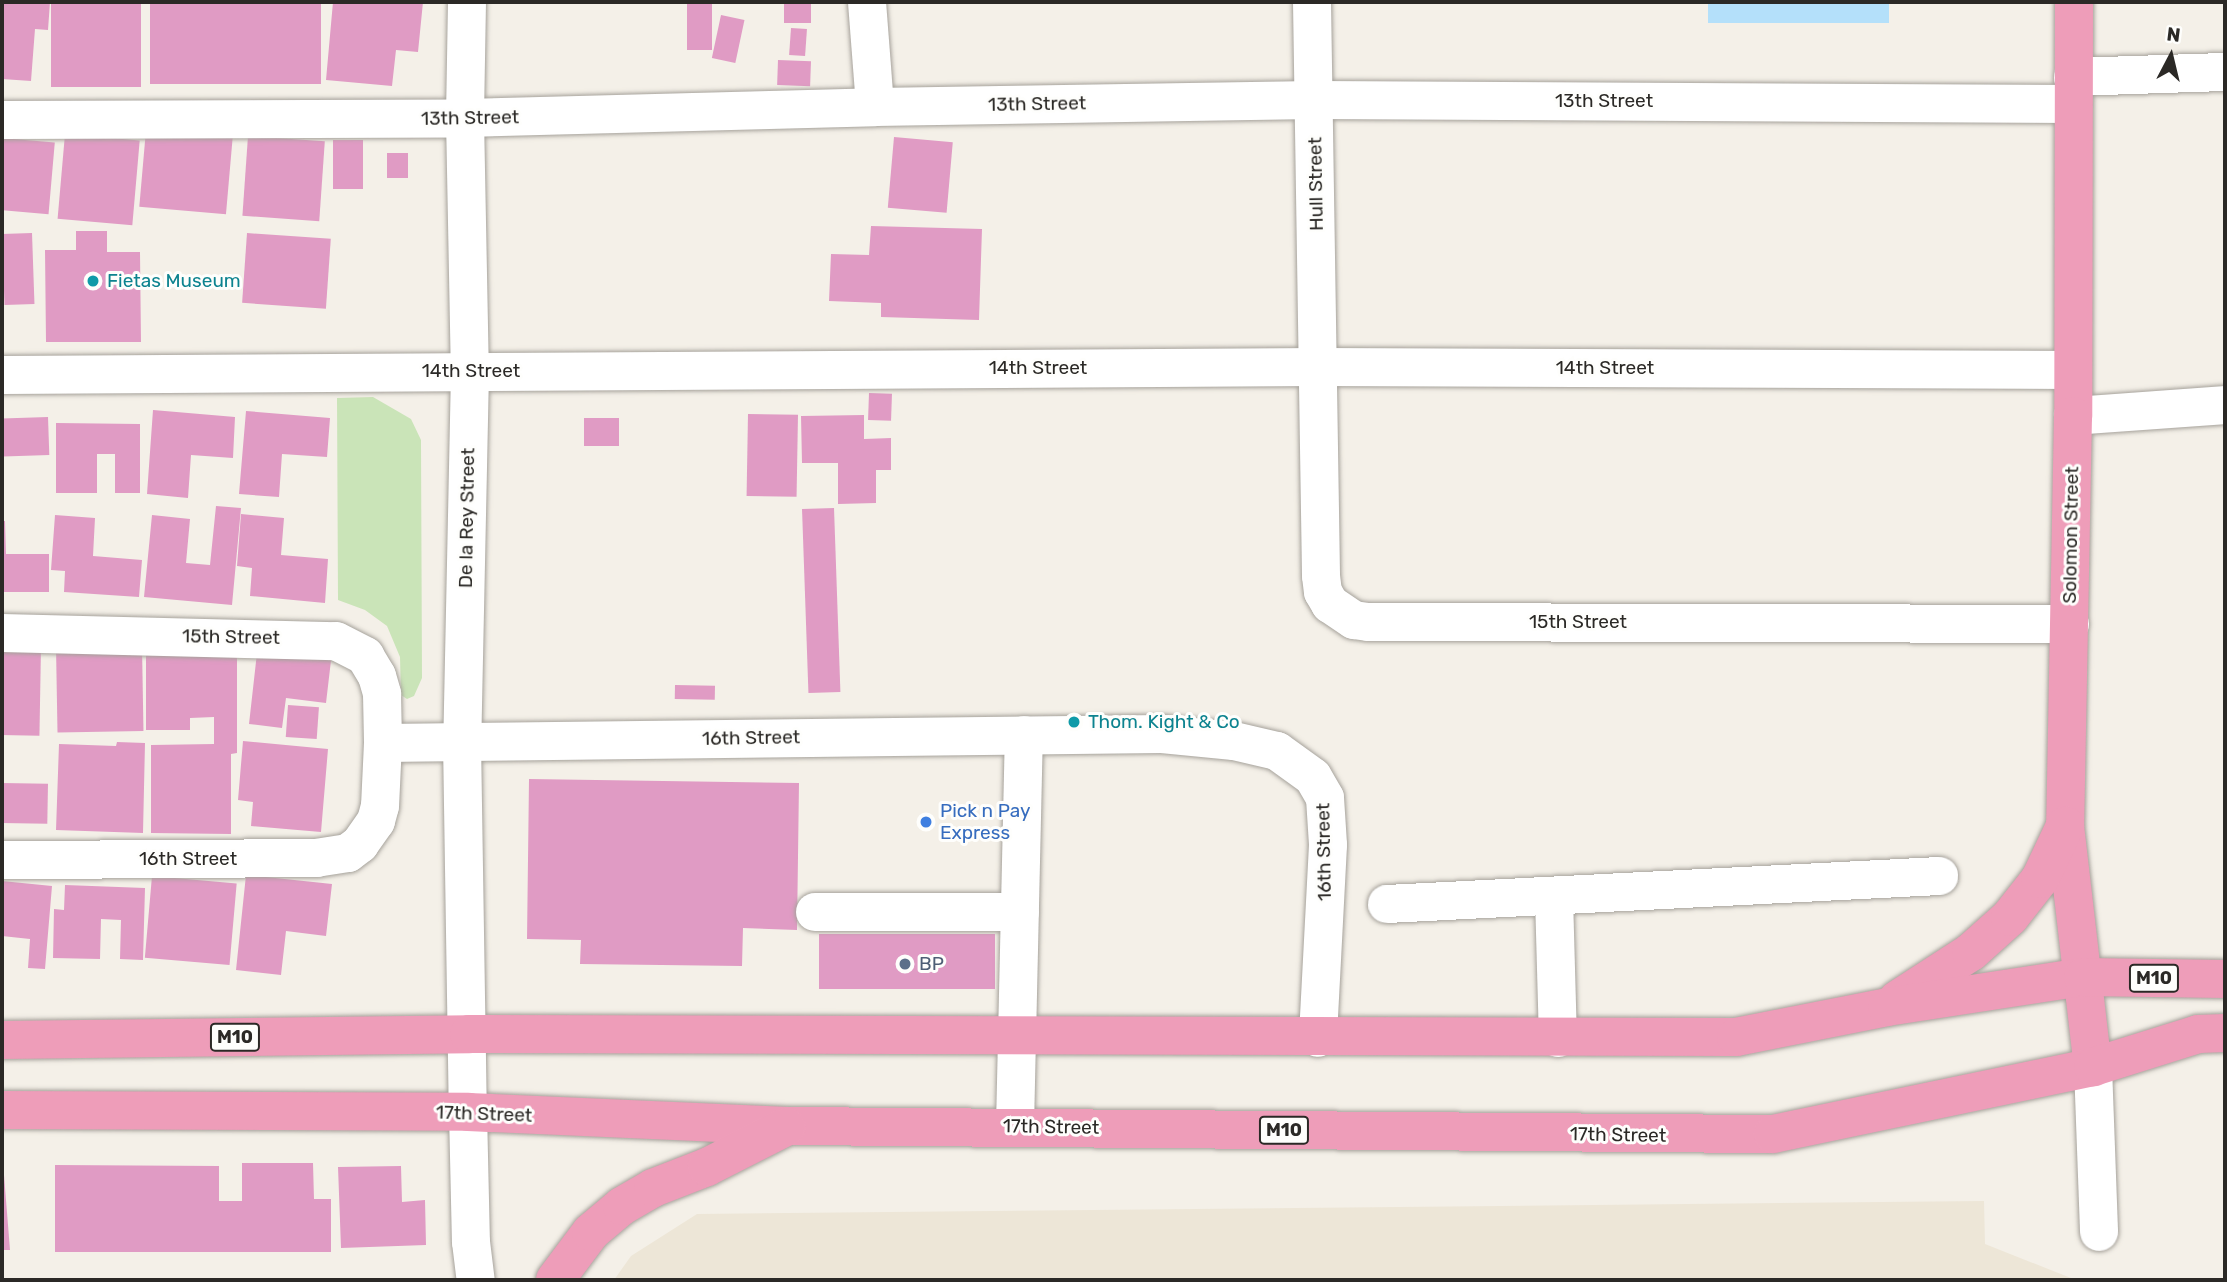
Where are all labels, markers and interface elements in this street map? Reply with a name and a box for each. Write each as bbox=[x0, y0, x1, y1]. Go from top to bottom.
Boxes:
north arrow bbox=[2136, 21, 2206, 91]
text: N bbox=[2165, 22, 2182, 47]
street label: 13th Street bbox=[1555, 90, 1653, 112]
street label: 13th Street bbox=[988, 92, 1086, 116]
street label: 13th Street bbox=[421, 106, 519, 130]
street label: Hull Street bbox=[1304, 137, 1328, 231]
place label: Fietas Museum bbox=[107, 270, 241, 292]
marker: Fietas Museum bbox=[85, 273, 101, 289]
street label: 14th Street bbox=[989, 357, 1087, 379]
street label: 14th Street bbox=[1556, 357, 1654, 379]
street label: 14th Street bbox=[422, 360, 520, 382]
street label: De la Rey Street bbox=[454, 447, 480, 589]
street label: Solomon Street bbox=[2058, 466, 2084, 604]
street label: 15th Street bbox=[1529, 611, 1627, 633]
street label: 15th Street bbox=[182, 625, 280, 649]
place label: Thom. Kight & Co bbox=[1088, 711, 1240, 733]
marker: Thom. Kight & Co bbox=[1066, 714, 1082, 730]
street label: 16th Street bbox=[702, 726, 800, 750]
place label: Pick n Pay Express bbox=[940, 800, 1031, 844]
street label: 16th Street bbox=[1312, 803, 1336, 901]
marker: Pick n Pay Express bbox=[918, 814, 934, 830]
street label: 16th Street bbox=[139, 848, 237, 870]
place label: BP bbox=[919, 953, 944, 975]
marker: BP bbox=[897, 956, 913, 972]
road number: M10 bbox=[2128, 964, 2180, 993]
road number: M10 bbox=[209, 1022, 261, 1052]
street label: 17th Street bbox=[435, 1101, 533, 1127]
street label: 17th Street bbox=[1003, 1115, 1099, 1139]
road number: M10 bbox=[1258, 1115, 1310, 1144]
street label: 17th Street bbox=[1570, 1123, 1666, 1147]

